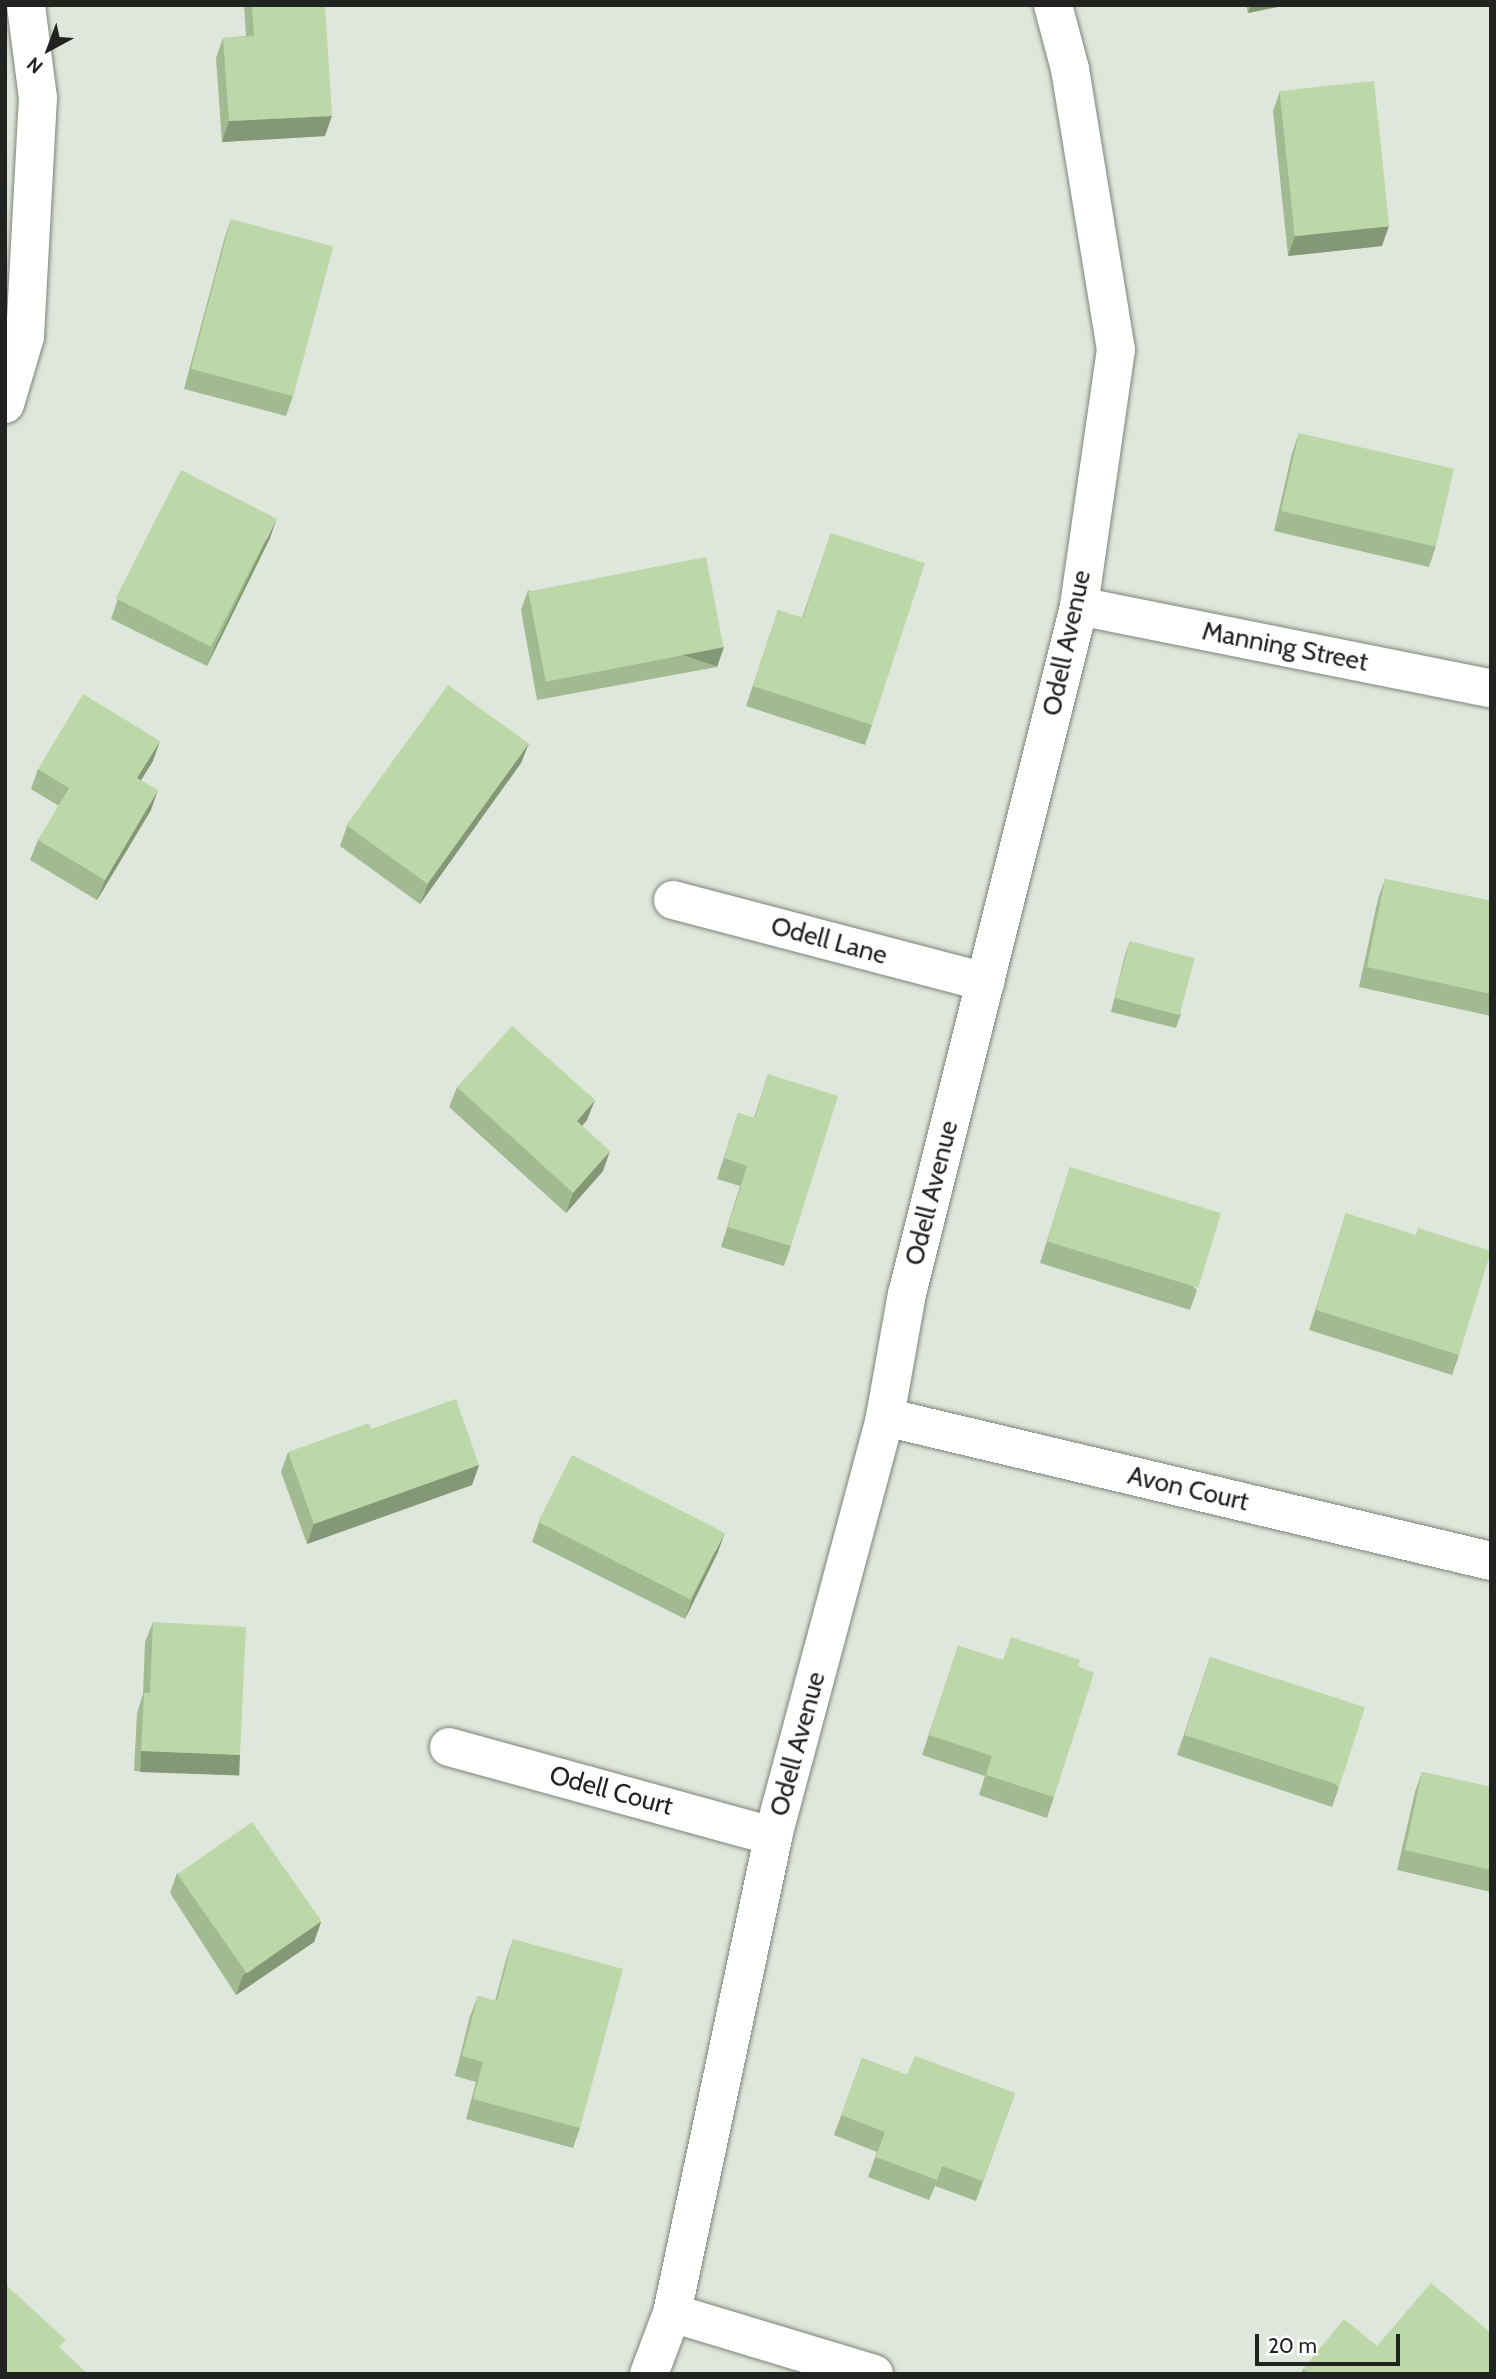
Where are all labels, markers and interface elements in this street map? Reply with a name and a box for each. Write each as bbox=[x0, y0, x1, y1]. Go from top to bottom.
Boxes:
north arrow bbox=[14, 14, 84, 84]
text: N bbox=[22, 52, 48, 78]
street label: Odell Avenue bbox=[1036, 567, 1098, 719]
street label: Manning Street bbox=[1199, 616, 1371, 678]
street label: Odell Lane bbox=[767, 911, 891, 971]
street label: Odell Avenue bbox=[899, 1117, 965, 1269]
street label: Avon Court bbox=[1125, 1460, 1251, 1518]
street label: Odell Avenue bbox=[764, 1668, 832, 1820]
street label: Odell Court bbox=[546, 1760, 676, 1822]
scale bar bbox=[1258, 2320, 1403, 2364]
text: 20 m bbox=[1268, 2333, 1317, 2358]

